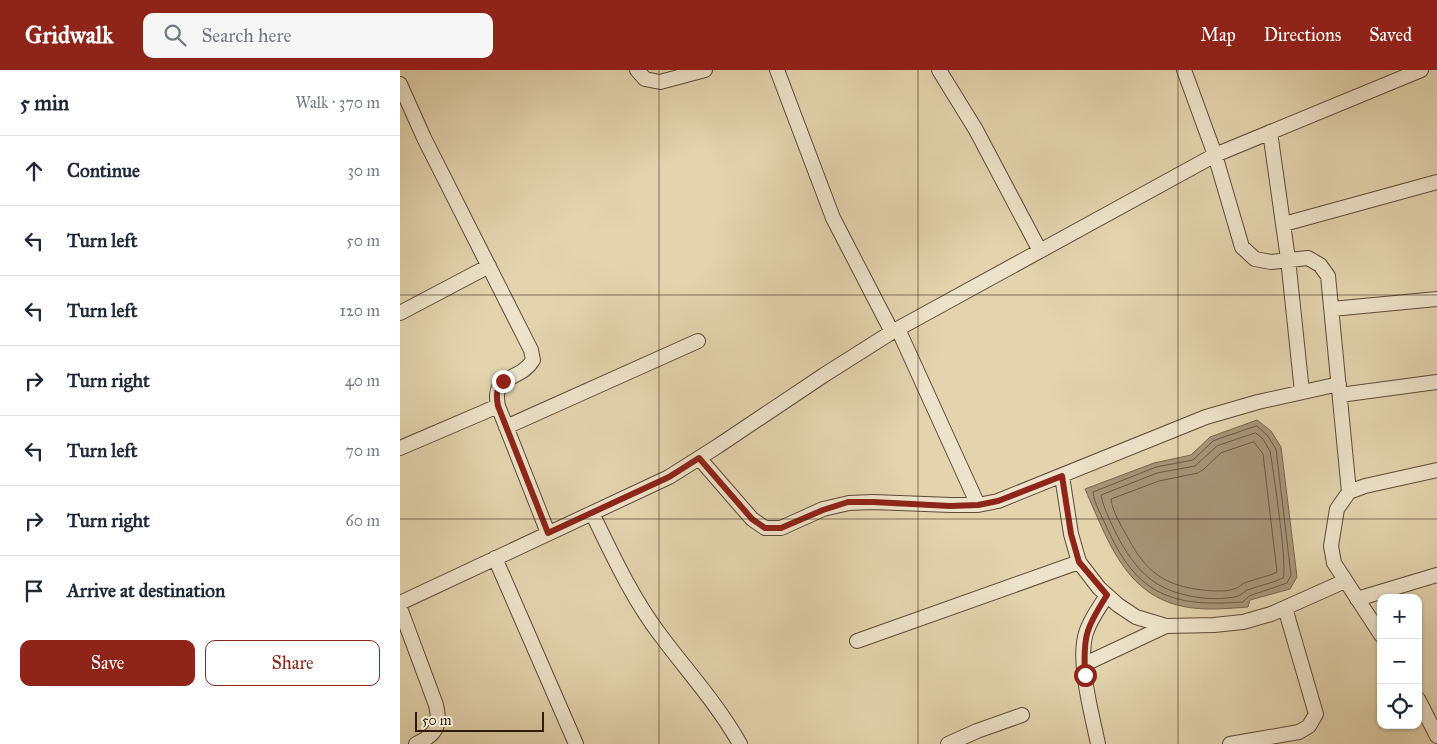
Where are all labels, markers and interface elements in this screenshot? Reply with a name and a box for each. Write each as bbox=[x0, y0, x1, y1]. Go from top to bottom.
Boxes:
search box bbox=[143, 13, 493, 58]
text: Gridwalk bbox=[25, 20, 113, 50]
icon: search bbox=[161, 21, 189, 49]
text: Search here bbox=[201, 24, 291, 47]
text: Map bbox=[1200, 24, 1236, 46]
text: Directions bbox=[1264, 24, 1341, 46]
text: Saved bbox=[1369, 24, 1412, 46]
text: 5 min bbox=[20, 90, 69, 116]
text: Walk · 370 m bbox=[296, 93, 380, 112]
icon: ahead bbox=[20, 157, 48, 185]
text: Continue bbox=[67, 159, 140, 182]
text: 30 m bbox=[347, 161, 380, 180]
icon: left bbox=[20, 227, 48, 255]
text: Turn left bbox=[67, 229, 137, 252]
text: 50 m bbox=[346, 231, 380, 250]
icon: left bbox=[20, 297, 48, 325]
text: Turn left bbox=[67, 299, 137, 322]
text: 120 m bbox=[340, 301, 380, 320]
icon: right bbox=[20, 367, 48, 395]
text: Turn right bbox=[67, 369, 150, 392]
route end bbox=[492, 370, 515, 393]
text: 40 m bbox=[345, 371, 380, 390]
icon: left bbox=[20, 437, 48, 465]
text: Turn left bbox=[67, 439, 137, 462]
text: 70 m bbox=[345, 441, 380, 460]
icon: right bbox=[20, 507, 48, 535]
text: Turn right bbox=[67, 509, 150, 532]
text: 60 m bbox=[346, 511, 380, 530]
icon: arrive bbox=[20, 577, 48, 605]
text: Arrive at destination bbox=[67, 579, 225, 602]
map controls bbox=[1377, 594, 1422, 729]
button: + bbox=[1377, 594, 1422, 639]
button: − bbox=[1377, 639, 1422, 684]
button: Save bbox=[20, 640, 195, 686]
button: Share bbox=[205, 640, 380, 686]
route start bbox=[1074, 664, 1097, 687]
button: locate bbox=[1377, 684, 1422, 729]
scale bar bbox=[415, 709, 544, 732]
text: 50 m bbox=[422, 712, 451, 729]

